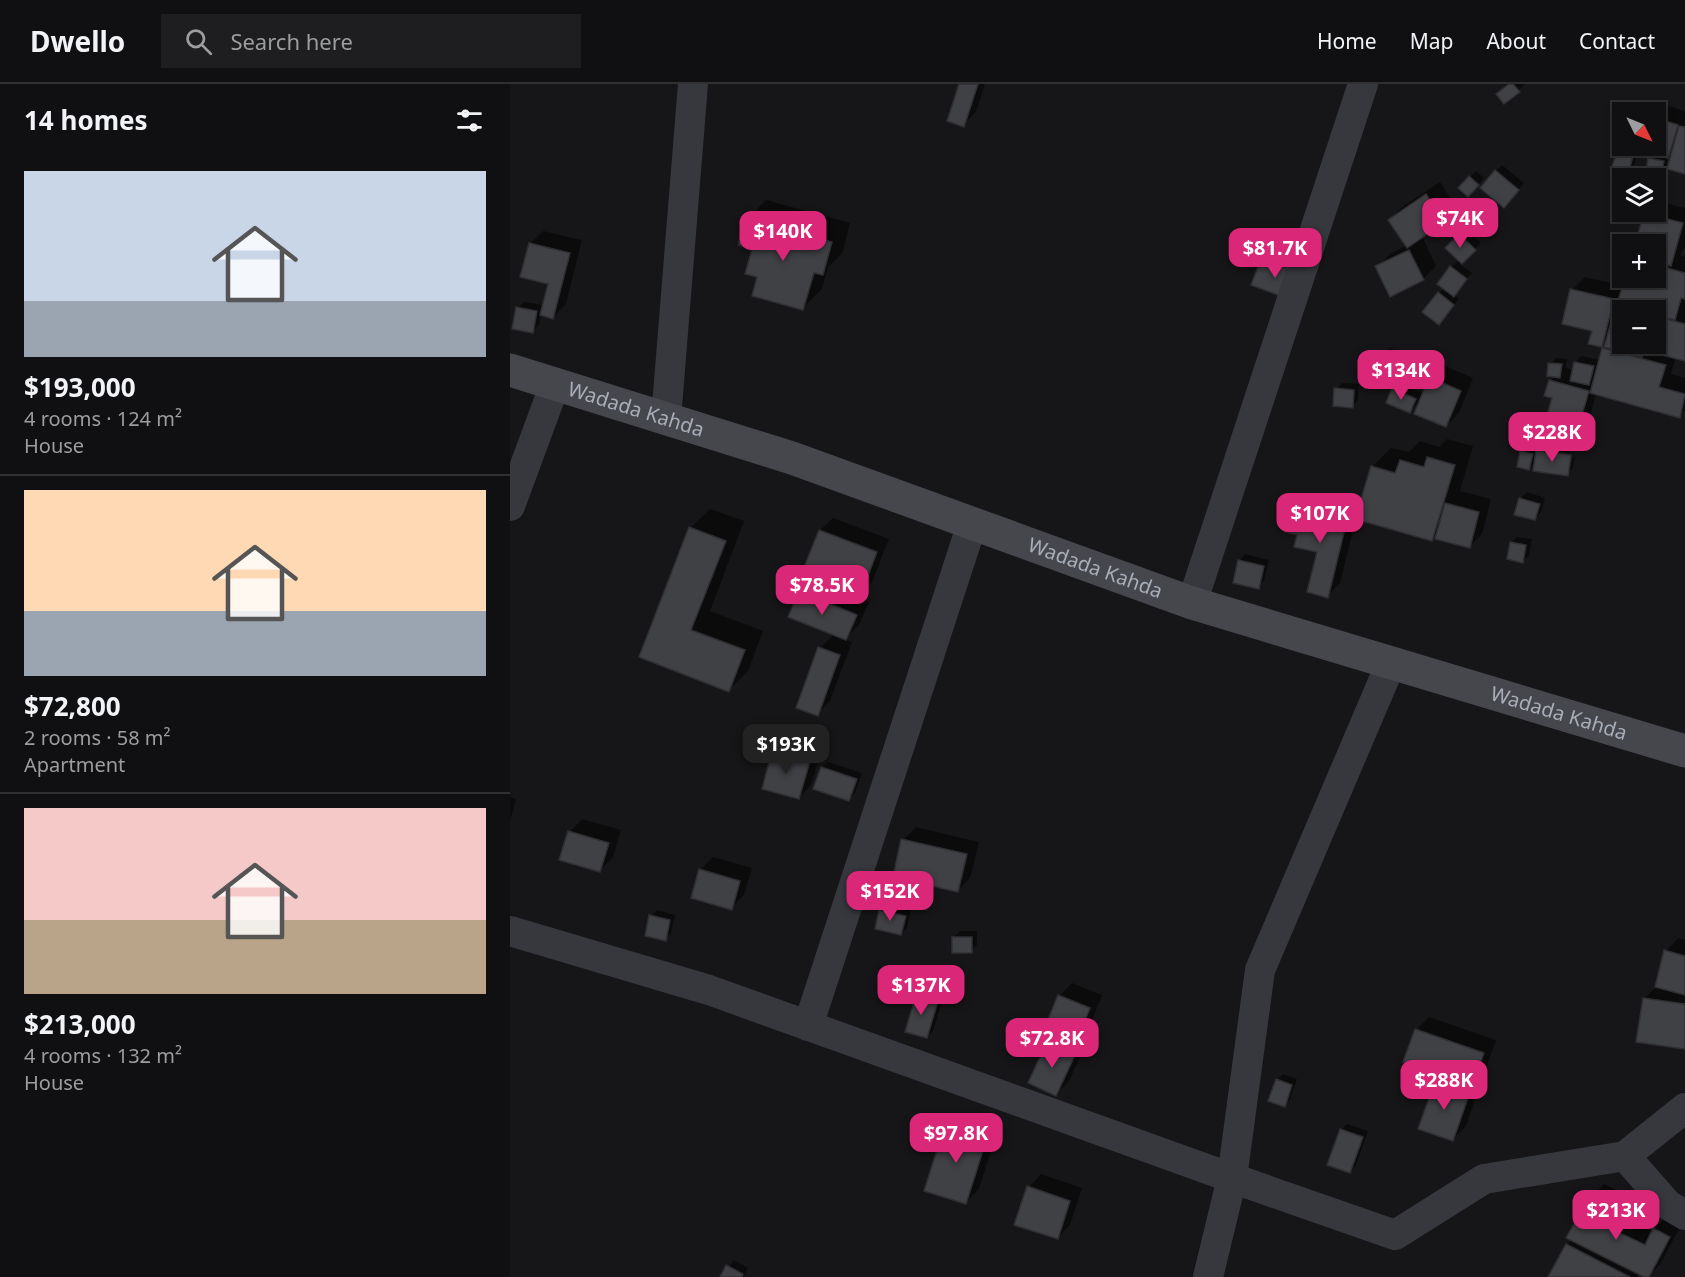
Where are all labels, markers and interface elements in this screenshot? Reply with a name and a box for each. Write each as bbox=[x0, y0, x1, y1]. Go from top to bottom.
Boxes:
search box bbox=[161, 14, 581, 68]
text: Dwello bbox=[30, 22, 125, 60]
icon: search bbox=[182, 25, 215, 58]
text: Search here bbox=[230, 26, 353, 56]
text: Home bbox=[1317, 27, 1377, 55]
text: Map bbox=[1410, 27, 1453, 55]
text: About bbox=[1486, 27, 1546, 55]
text: Contact bbox=[1579, 27, 1655, 55]
text: 14 homes bbox=[24, 102, 148, 138]
north arrow bbox=[1612, 102, 1666, 156]
map controls bbox=[1612, 102, 1666, 354]
icon: filters bbox=[453, 104, 486, 137]
button: layers bbox=[1612, 168, 1666, 222]
pin: $74K bbox=[1424, 198, 1496, 249]
text: $74K bbox=[1436, 204, 1484, 231]
icon: home bbox=[201, 210, 309, 318]
pin: $140K bbox=[741, 211, 825, 262]
text: $140K bbox=[753, 217, 813, 244]
pin: $81.7K bbox=[1226, 228, 1324, 279]
text: $81.7K bbox=[1243, 234, 1307, 261]
button: + bbox=[1612, 234, 1666, 288]
button: − bbox=[1612, 300, 1666, 354]
pin: $134K bbox=[1359, 350, 1443, 401]
text: $134K bbox=[1371, 356, 1431, 383]
text: $193,000 bbox=[24, 369, 136, 405]
street label: Wadada Kahda bbox=[565, 375, 708, 443]
text: 4 rooms · 124 m² bbox=[24, 405, 182, 432]
pin: $228K bbox=[1510, 412, 1594, 463]
text: $228K bbox=[1522, 418, 1582, 445]
text: House bbox=[24, 432, 84, 459]
pin: $107K bbox=[1278, 493, 1362, 544]
text: $107K bbox=[1290, 499, 1350, 526]
icon: home bbox=[201, 529, 309, 637]
street label: Wadada Kahda bbox=[1024, 531, 1166, 604]
pin: $78.5K bbox=[773, 565, 871, 616]
text: $78.5K bbox=[790, 571, 854, 598]
street label: Wadada Kahda bbox=[1488, 679, 1631, 746]
text: $72,800 bbox=[24, 688, 121, 724]
text: 2 rooms · 58 m² bbox=[24, 724, 171, 751]
pin: $193K bbox=[744, 724, 828, 775]
text: $193K bbox=[756, 730, 816, 757]
text: Apartment bbox=[24, 751, 125, 778]
icon: home bbox=[201, 847, 309, 955]
pin: $152K bbox=[848, 871, 932, 922]
text: $152K bbox=[860, 877, 920, 904]
pin: $137K bbox=[879, 965, 963, 1016]
text: $137K bbox=[891, 971, 951, 998]
text: $213,000 bbox=[24, 1006, 136, 1042]
pin: $72.8K bbox=[1003, 1018, 1101, 1069]
text: $72.8K bbox=[1020, 1024, 1084, 1051]
text: 4 rooms · 132 m² bbox=[24, 1042, 182, 1069]
pin: $288K bbox=[1402, 1060, 1486, 1111]
text: $288K bbox=[1414, 1066, 1474, 1093]
text: House bbox=[24, 1069, 84, 1096]
pin: $97.8K bbox=[907, 1113, 1005, 1164]
text: $97.8K bbox=[924, 1119, 988, 1146]
pin: $213K bbox=[1574, 1190, 1658, 1241]
text: $213K bbox=[1586, 1196, 1646, 1223]

